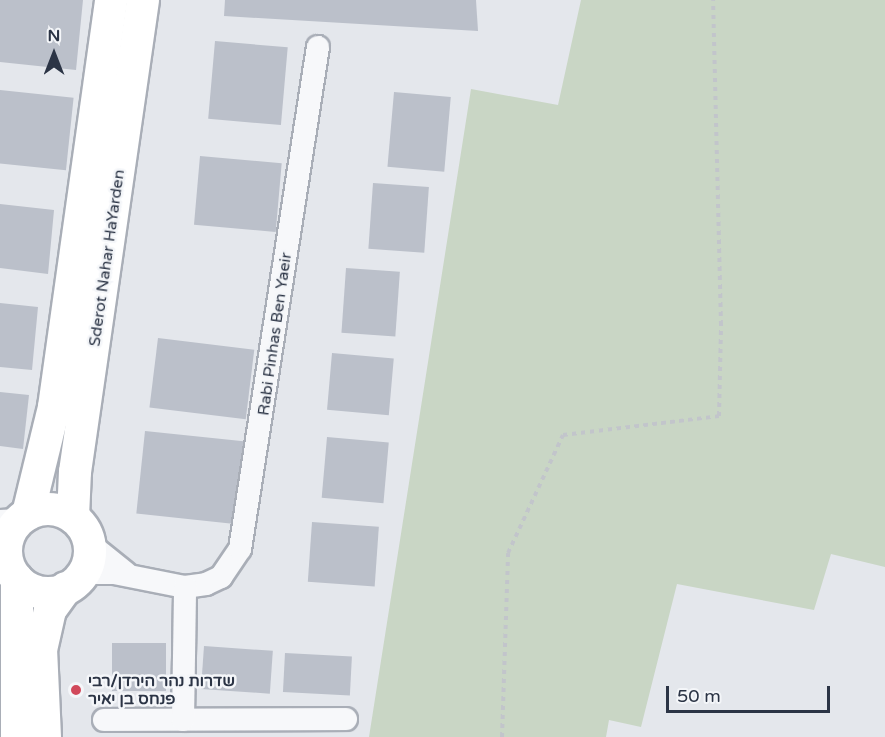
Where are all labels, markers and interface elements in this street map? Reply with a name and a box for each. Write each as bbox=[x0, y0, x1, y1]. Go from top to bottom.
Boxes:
north arrow bbox=[24, 24, 84, 84]
text: N bbox=[48, 26, 60, 46]
street label: Sderot Nahar HaYarden bbox=[85, 168, 129, 348]
street label: Rabi Pinhas Ben Yaeir bbox=[254, 251, 296, 417]
place label: שדרות נהר הירדן/רבי פנחס בן יאיר bbox=[88, 671, 235, 709]
scale bar bbox=[669, 674, 832, 712]
marker: שדרות נהר הירדן/רבי פנחס בן יאיר bbox=[69, 683, 83, 697]
text: 50 m bbox=[677, 685, 721, 707]

